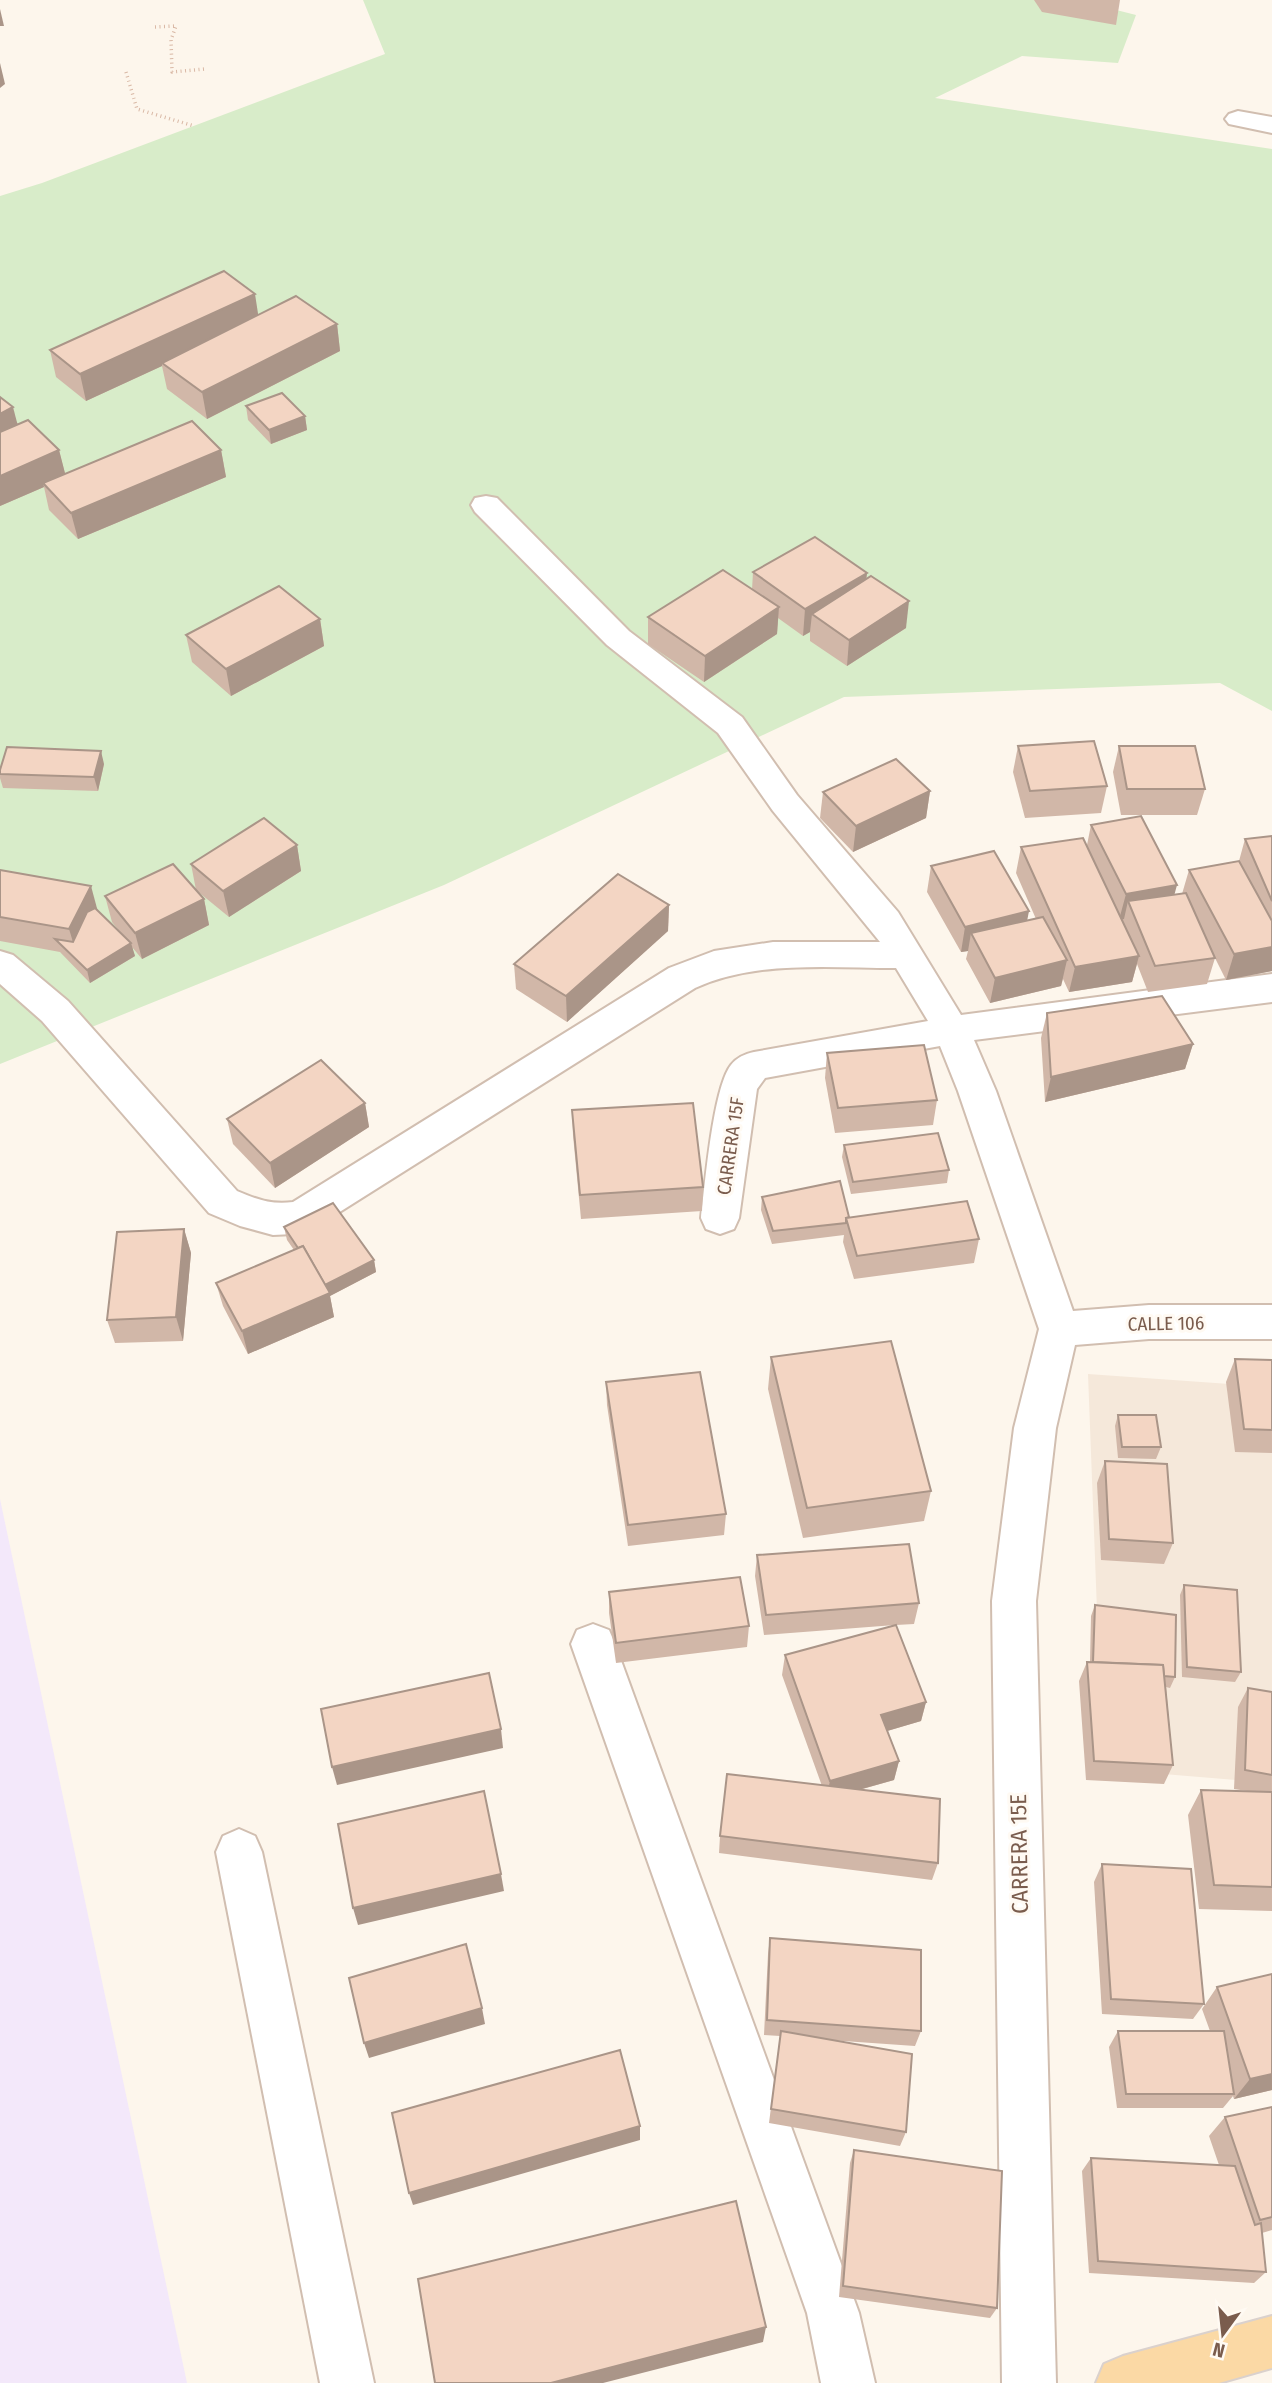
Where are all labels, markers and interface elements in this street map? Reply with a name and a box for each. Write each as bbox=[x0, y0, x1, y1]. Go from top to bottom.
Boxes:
street label: CARRERA 15F bbox=[712, 1096, 749, 1196]
street label: CALLE 106 bbox=[1128, 1311, 1205, 1336]
street label: CARRERA 15E bbox=[1004, 1794, 1034, 1914]
north arrow bbox=[1188, 2299, 1258, 2369]
text: N bbox=[1210, 2337, 1227, 2363]

